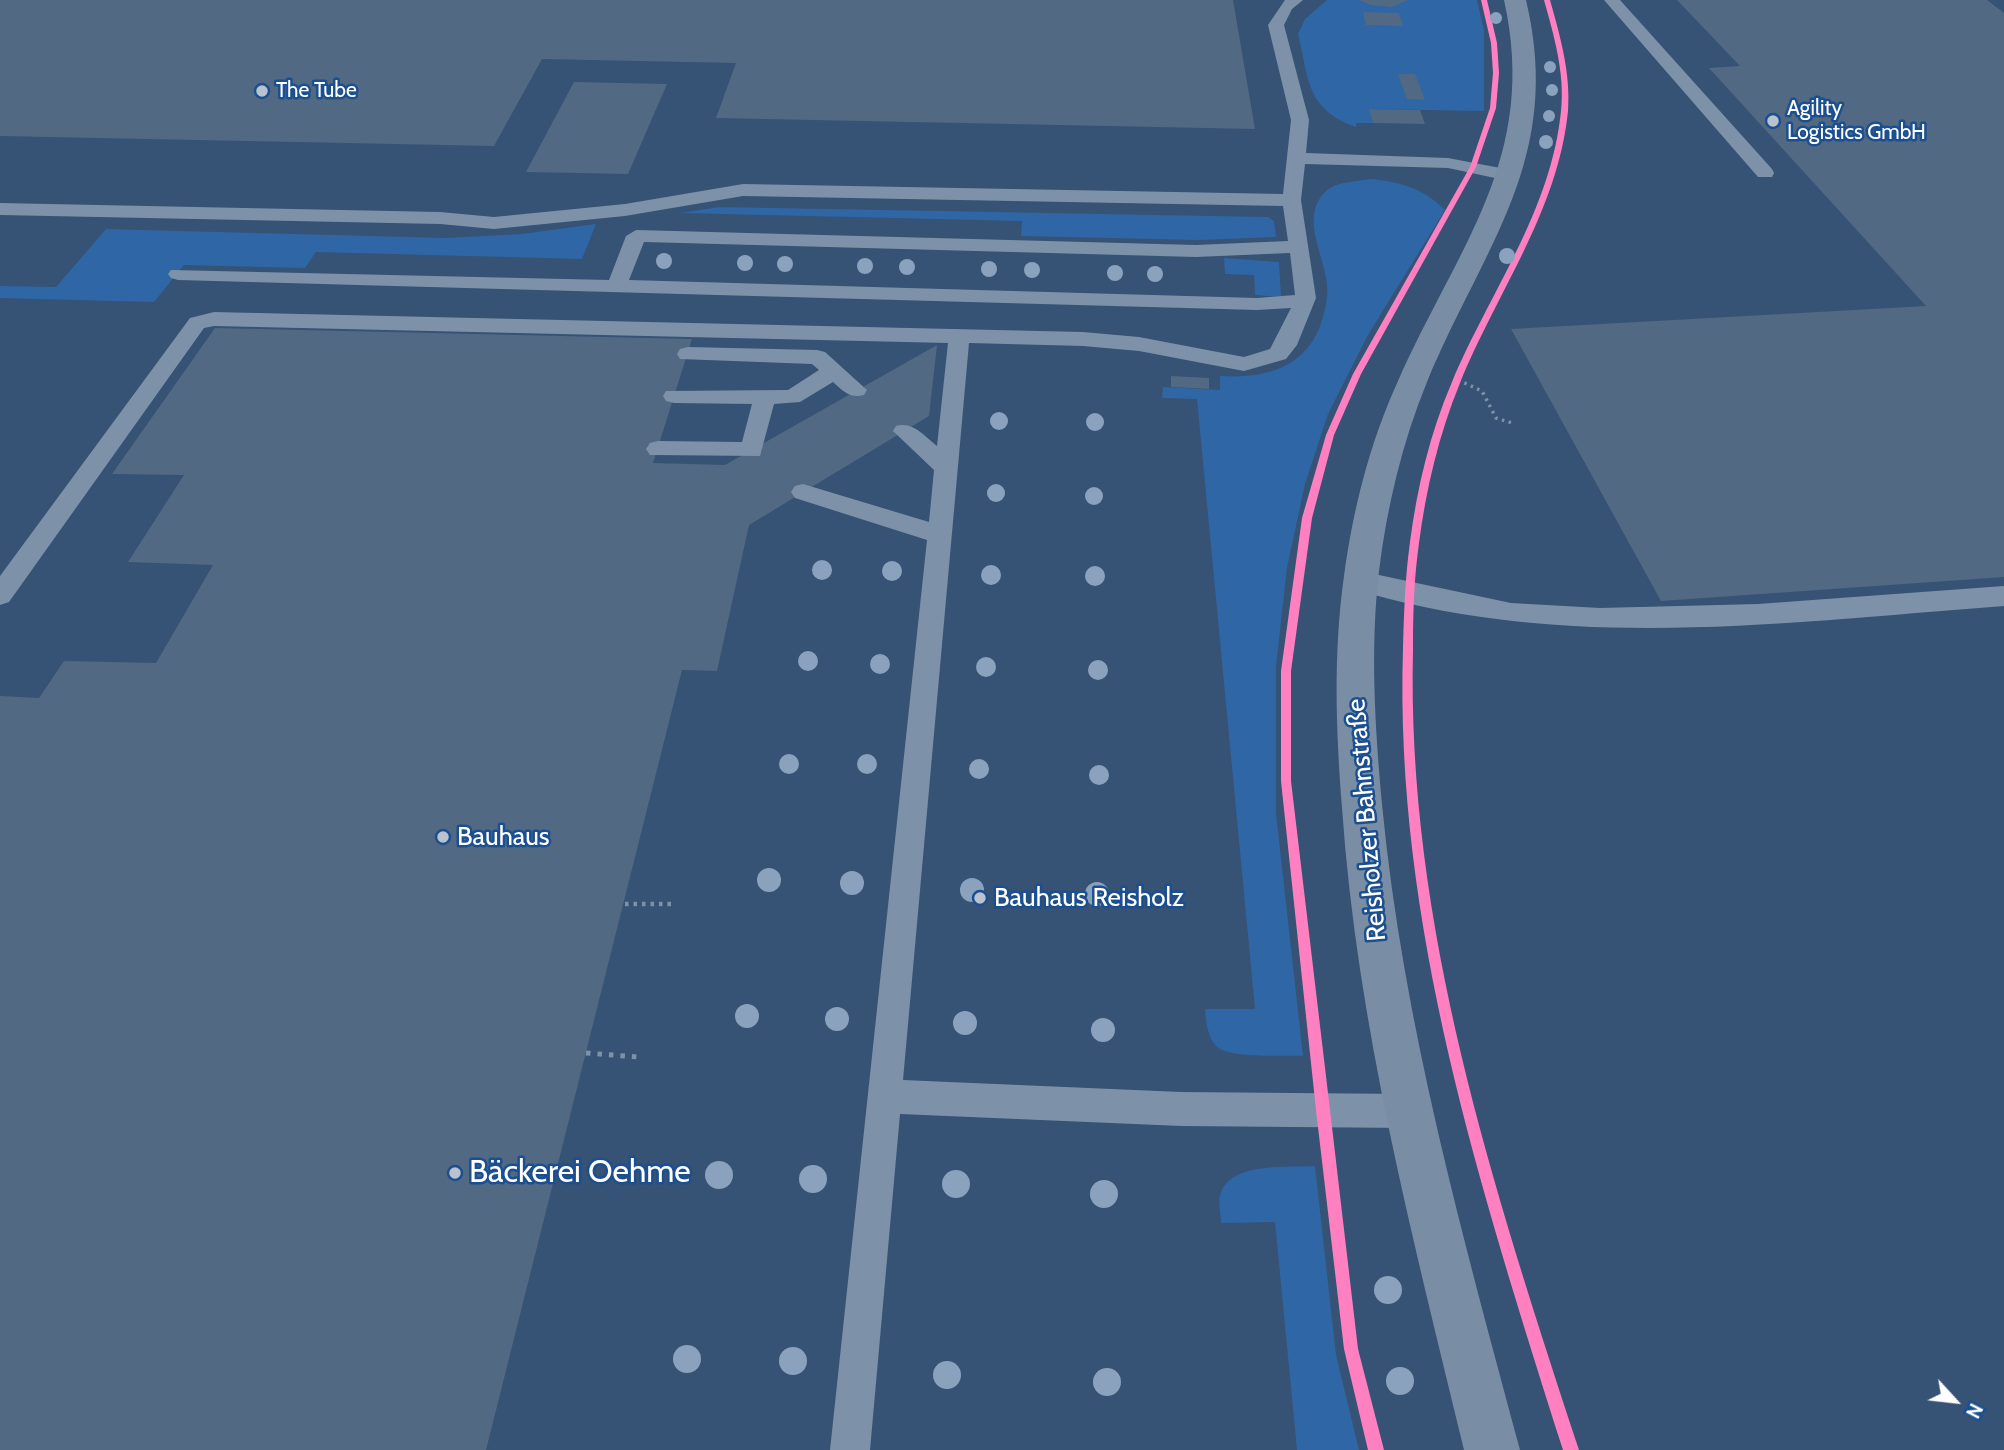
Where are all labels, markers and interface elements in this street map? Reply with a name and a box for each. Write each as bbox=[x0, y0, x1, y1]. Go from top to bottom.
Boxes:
place label: The Tube bbox=[276, 78, 357, 104]
marker: The Tube bbox=[254, 83, 270, 99]
place label: Agility Logistics GmbH bbox=[1787, 96, 1926, 146]
marker: Agility Logistics GmbH bbox=[1765, 113, 1781, 129]
street label: Reisholzer Bahnstraße bbox=[1341, 697, 1393, 943]
place label: Bauhaus bbox=[457, 821, 550, 853]
marker: Bauhaus bbox=[435, 829, 451, 845]
place label: Bauhaus Reisholz bbox=[994, 882, 1184, 914]
marker: Bauhaus Reisholz bbox=[972, 890, 988, 906]
place label: Bäckerei Oehme bbox=[469, 1154, 691, 1192]
marker: Bäckerei Oehme bbox=[447, 1165, 463, 1181]
north arrow bbox=[1920, 1366, 1990, 1436]
text: N bbox=[1961, 1400, 1987, 1422]

